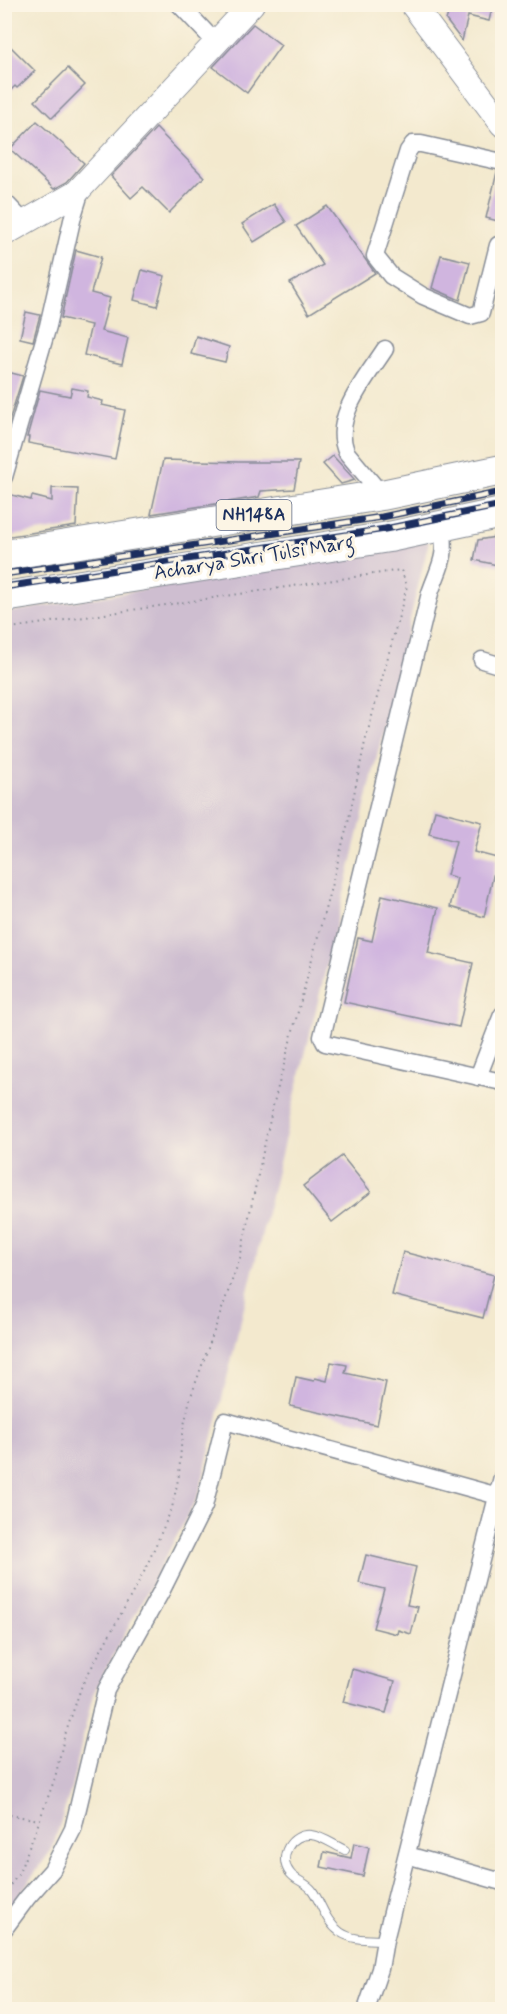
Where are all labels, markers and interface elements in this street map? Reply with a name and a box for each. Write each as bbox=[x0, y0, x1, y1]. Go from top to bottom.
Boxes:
road number: NH148A bbox=[216, 500, 292, 530]
street label: Acharya Shri Tulsi Marg bbox=[152, 529, 357, 589]

